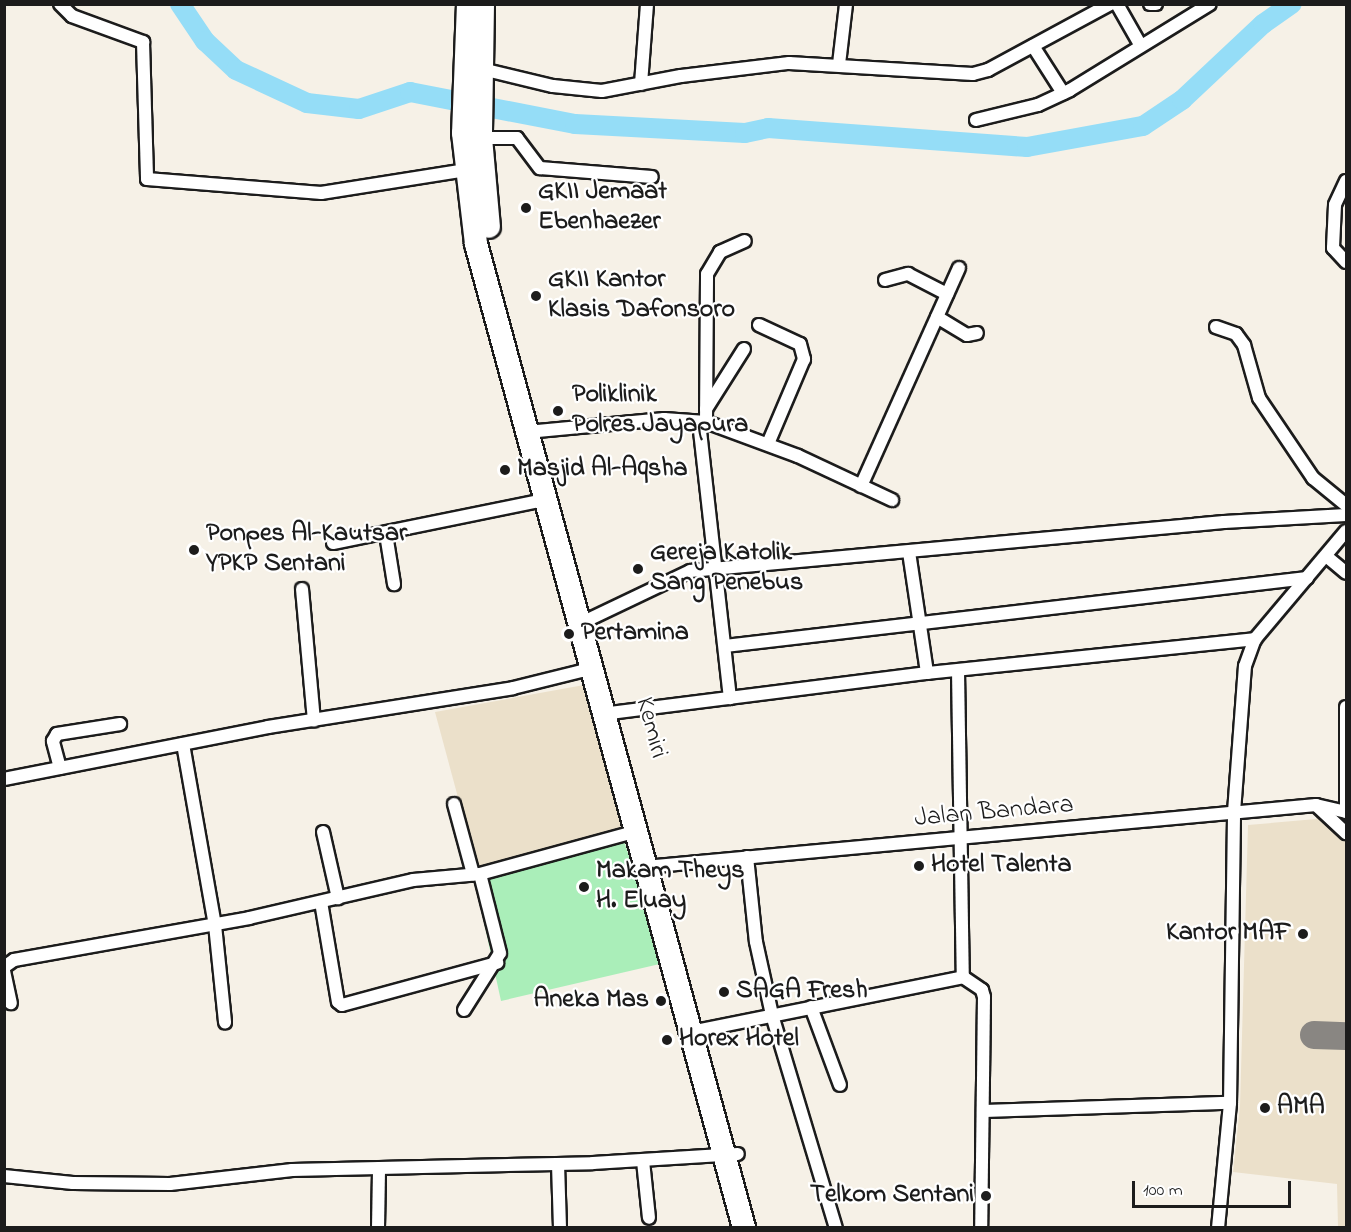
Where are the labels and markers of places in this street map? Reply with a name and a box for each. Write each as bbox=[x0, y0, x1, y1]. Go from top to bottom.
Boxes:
place label: GKII Jemaat Ebenhaezer bbox=[538, 177, 667, 238]
marker: GKII Jemaat Ebenhaezer bbox=[519, 201, 533, 215]
place label: GKII Kantor Klasis Dafonsoro bbox=[548, 265, 735, 326]
marker: GKII Kantor Klasis Dafonsoro bbox=[529, 289, 543, 303]
place label: Poliklinik Polres Jayapura bbox=[572, 380, 748, 442]
marker: Poliklinik Polres Jayapura bbox=[549, 402, 567, 420]
place label: Masjid Al-Aqsha bbox=[517, 454, 688, 486]
marker: Masjid Al-Aqsha bbox=[498, 463, 512, 477]
place label: Ponpes Al-Kautsar YPKP Sentani bbox=[206, 519, 407, 580]
place label: Gereja Katolik Sang Penebus bbox=[650, 538, 803, 600]
marker: Ponpes Al-Kautsar YPKP Sentani bbox=[187, 543, 201, 557]
marker: Gereja Katolik Sang Penebus bbox=[631, 562, 645, 576]
place label: Pertamina bbox=[581, 618, 689, 650]
marker: Pertamina bbox=[562, 627, 576, 641]
place label: Hotel Talenta bbox=[931, 850, 1071, 882]
place label: Makam Theys H. Eluay bbox=[596, 856, 745, 918]
marker: Hotel Talenta bbox=[912, 859, 926, 873]
marker: Makam Theys H. Eluay bbox=[577, 880, 591, 894]
place label: Kantor MAF bbox=[1166, 918, 1291, 950]
marker: Kantor MAF bbox=[1296, 927, 1310, 941]
place label: SAGA Fresh bbox=[736, 976, 868, 1008]
place label: Aneka Mas bbox=[534, 985, 649, 1017]
marker: SAGA Fresh bbox=[717, 985, 731, 999]
marker: Aneka Mas bbox=[654, 994, 668, 1008]
place label: Horex Hotel bbox=[679, 1024, 799, 1056]
marker: Horex Hotel bbox=[660, 1033, 674, 1047]
place label: AMA bbox=[1277, 1092, 1325, 1124]
marker: AMA bbox=[1258, 1101, 1272, 1115]
place label: Telkom Sentani bbox=[810, 1180, 974, 1212]
marker: Telkom Sentani bbox=[979, 1189, 993, 1203]

